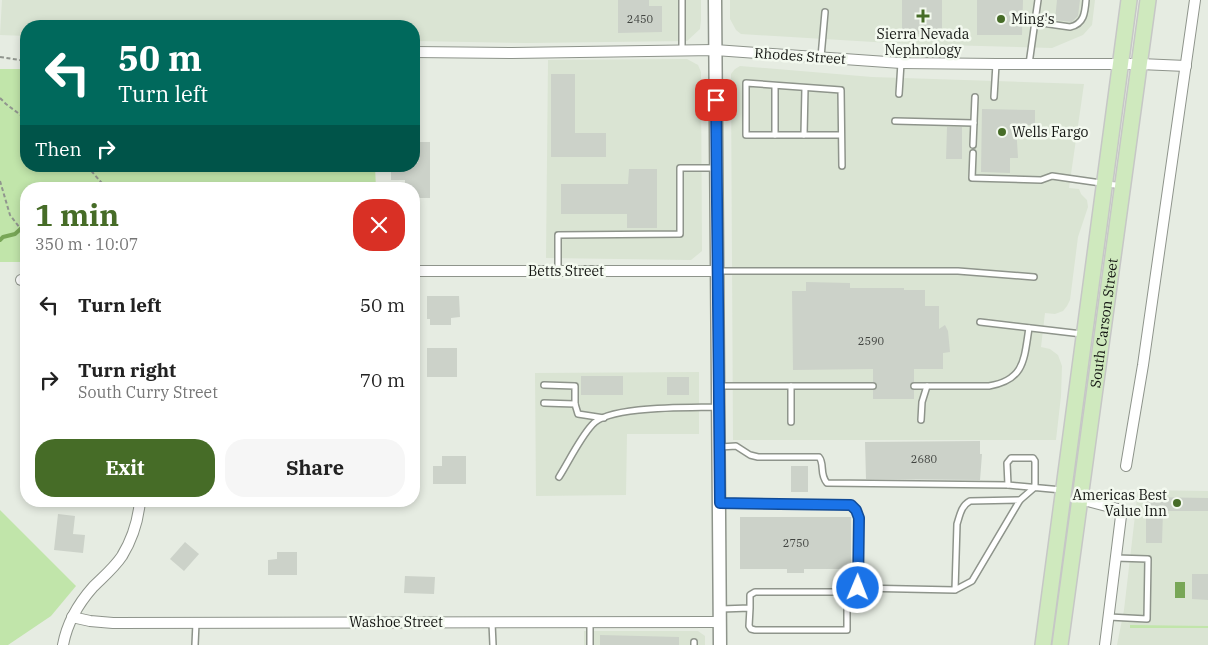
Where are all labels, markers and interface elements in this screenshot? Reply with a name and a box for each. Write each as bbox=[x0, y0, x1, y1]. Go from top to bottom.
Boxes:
marker: Sierra Nevada Nephrology bbox=[916, 9, 930, 23]
place label: Ming's bbox=[1011, 10, 1055, 28]
house number: 2450 bbox=[627, 12, 654, 26]
marker: Ming's bbox=[995, 13, 1007, 25]
place label: Sierra Nevada Nephrology bbox=[877, 25, 970, 59]
text: 50 m bbox=[118, 35, 202, 81]
icon: left bbox=[35, 40, 100, 105]
street label: Rhodes Street bbox=[754, 44, 846, 68]
text: Turn left bbox=[118, 79, 208, 108]
pin bbox=[695, 79, 737, 121]
icon: arrive bbox=[702, 86, 730, 114]
place label: Wells Fargo bbox=[1012, 123, 1088, 141]
marker: Wells Fargo bbox=[996, 126, 1008, 138]
icon: right bbox=[92, 135, 120, 163]
text: Then bbox=[35, 137, 82, 161]
text: 1 min bbox=[35, 195, 119, 234]
button: close bbox=[353, 199, 405, 251]
text: 350 m · 10:07 bbox=[35, 234, 138, 254]
street label: South Carson Street bbox=[1086, 257, 1122, 389]
street label: Betts Street bbox=[528, 262, 604, 280]
icon: left bbox=[35, 291, 63, 319]
text: Turn left bbox=[78, 293, 161, 317]
text: 50 m bbox=[360, 293, 405, 317]
house number: 2590 bbox=[858, 334, 885, 348]
text: Turn right bbox=[78, 358, 176, 382]
icon: right bbox=[35, 366, 63, 394]
text: 70 m bbox=[360, 368, 405, 392]
text: South Curry Street bbox=[78, 382, 218, 402]
button: Exit bbox=[35, 439, 215, 497]
button: Share bbox=[225, 439, 405, 497]
house number: 2680 bbox=[911, 452, 938, 466]
place label: Americas Best Value Inn bbox=[1072, 486, 1167, 520]
marker: Americas Best Value Inn bbox=[1171, 497, 1183, 509]
house number: 2750 bbox=[783, 536, 810, 550]
position arrow bbox=[831, 561, 883, 613]
street label: Washoe Street bbox=[349, 613, 443, 631]

